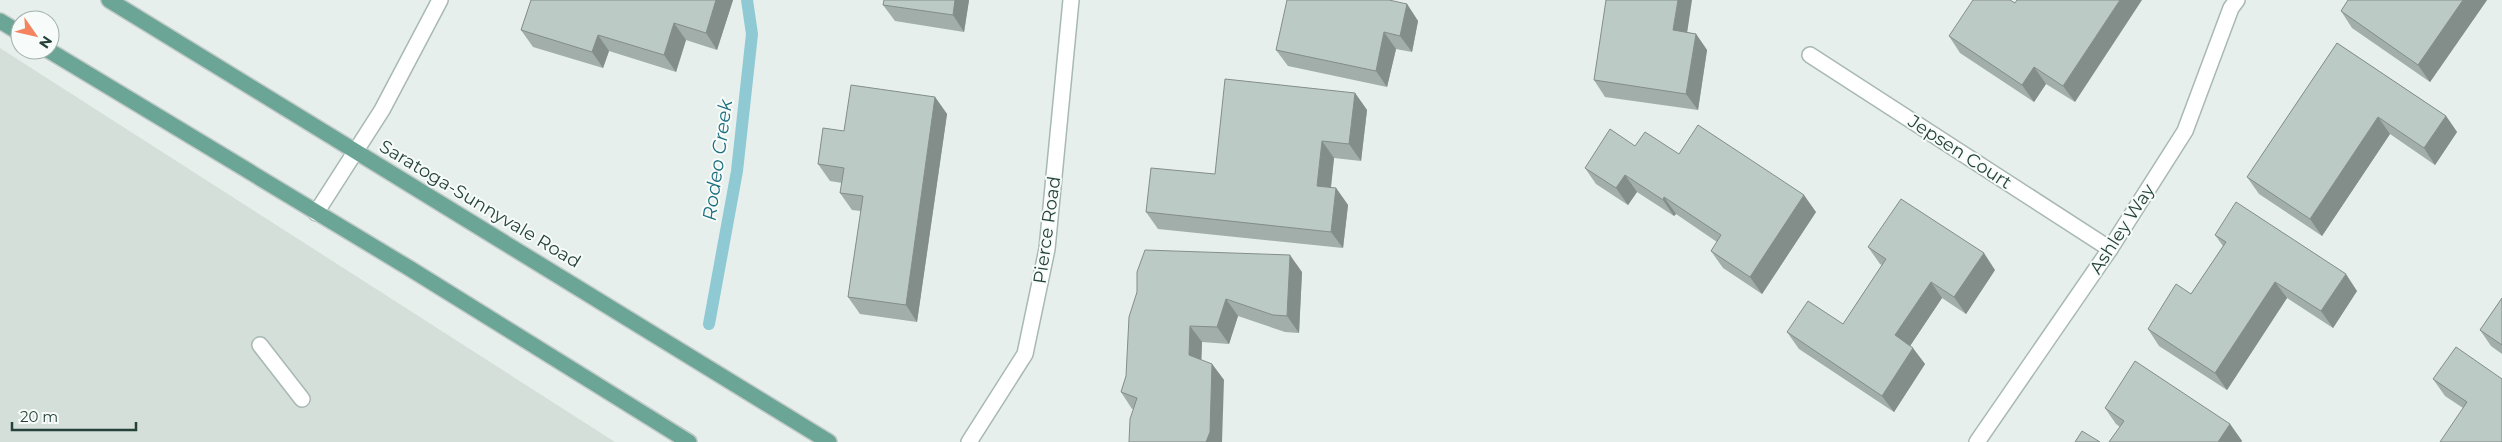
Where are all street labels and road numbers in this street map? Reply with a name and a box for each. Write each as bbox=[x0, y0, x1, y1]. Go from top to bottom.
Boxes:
street label: Jepsen Court bbox=[1903, 110, 2016, 194]
street label: Saratoga-Sunnyvale Road bbox=[375, 135, 585, 273]
street label: Pierce Road bbox=[1029, 175, 1065, 285]
street label: Ashley Way bbox=[2085, 180, 2159, 278]

